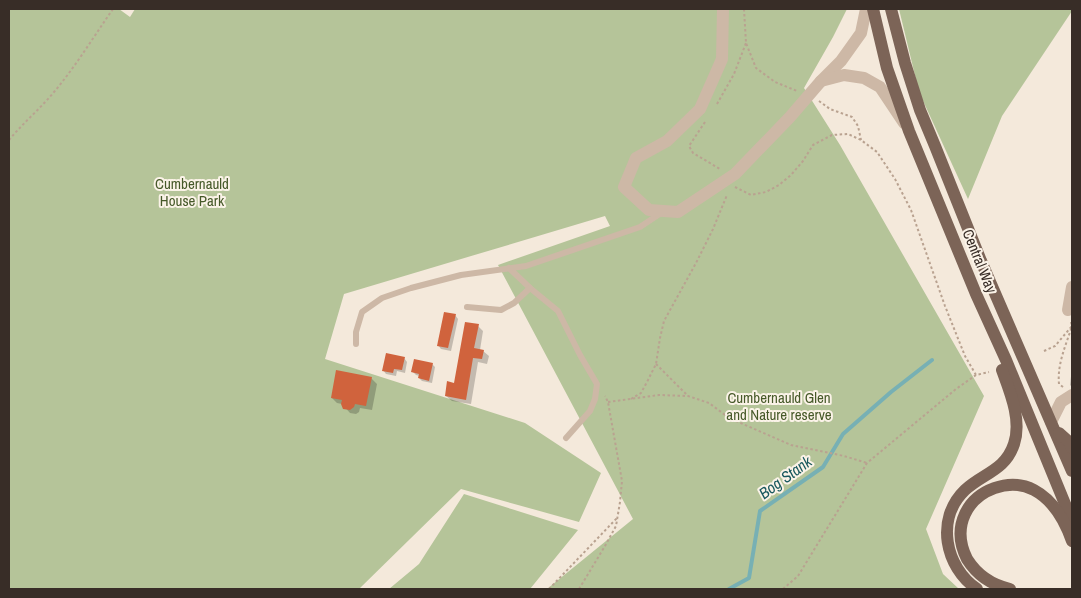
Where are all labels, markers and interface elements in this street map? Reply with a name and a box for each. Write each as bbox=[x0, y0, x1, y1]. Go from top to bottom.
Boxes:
park label: Cumbernauld House Park bbox=[155, 173, 229, 211]
street label: Central Way bbox=[958, 226, 1003, 297]
park label: Cumbernauld Glen and Nature reserve bbox=[726, 387, 832, 425]
water label: Bog Stank bbox=[754, 450, 816, 504]

